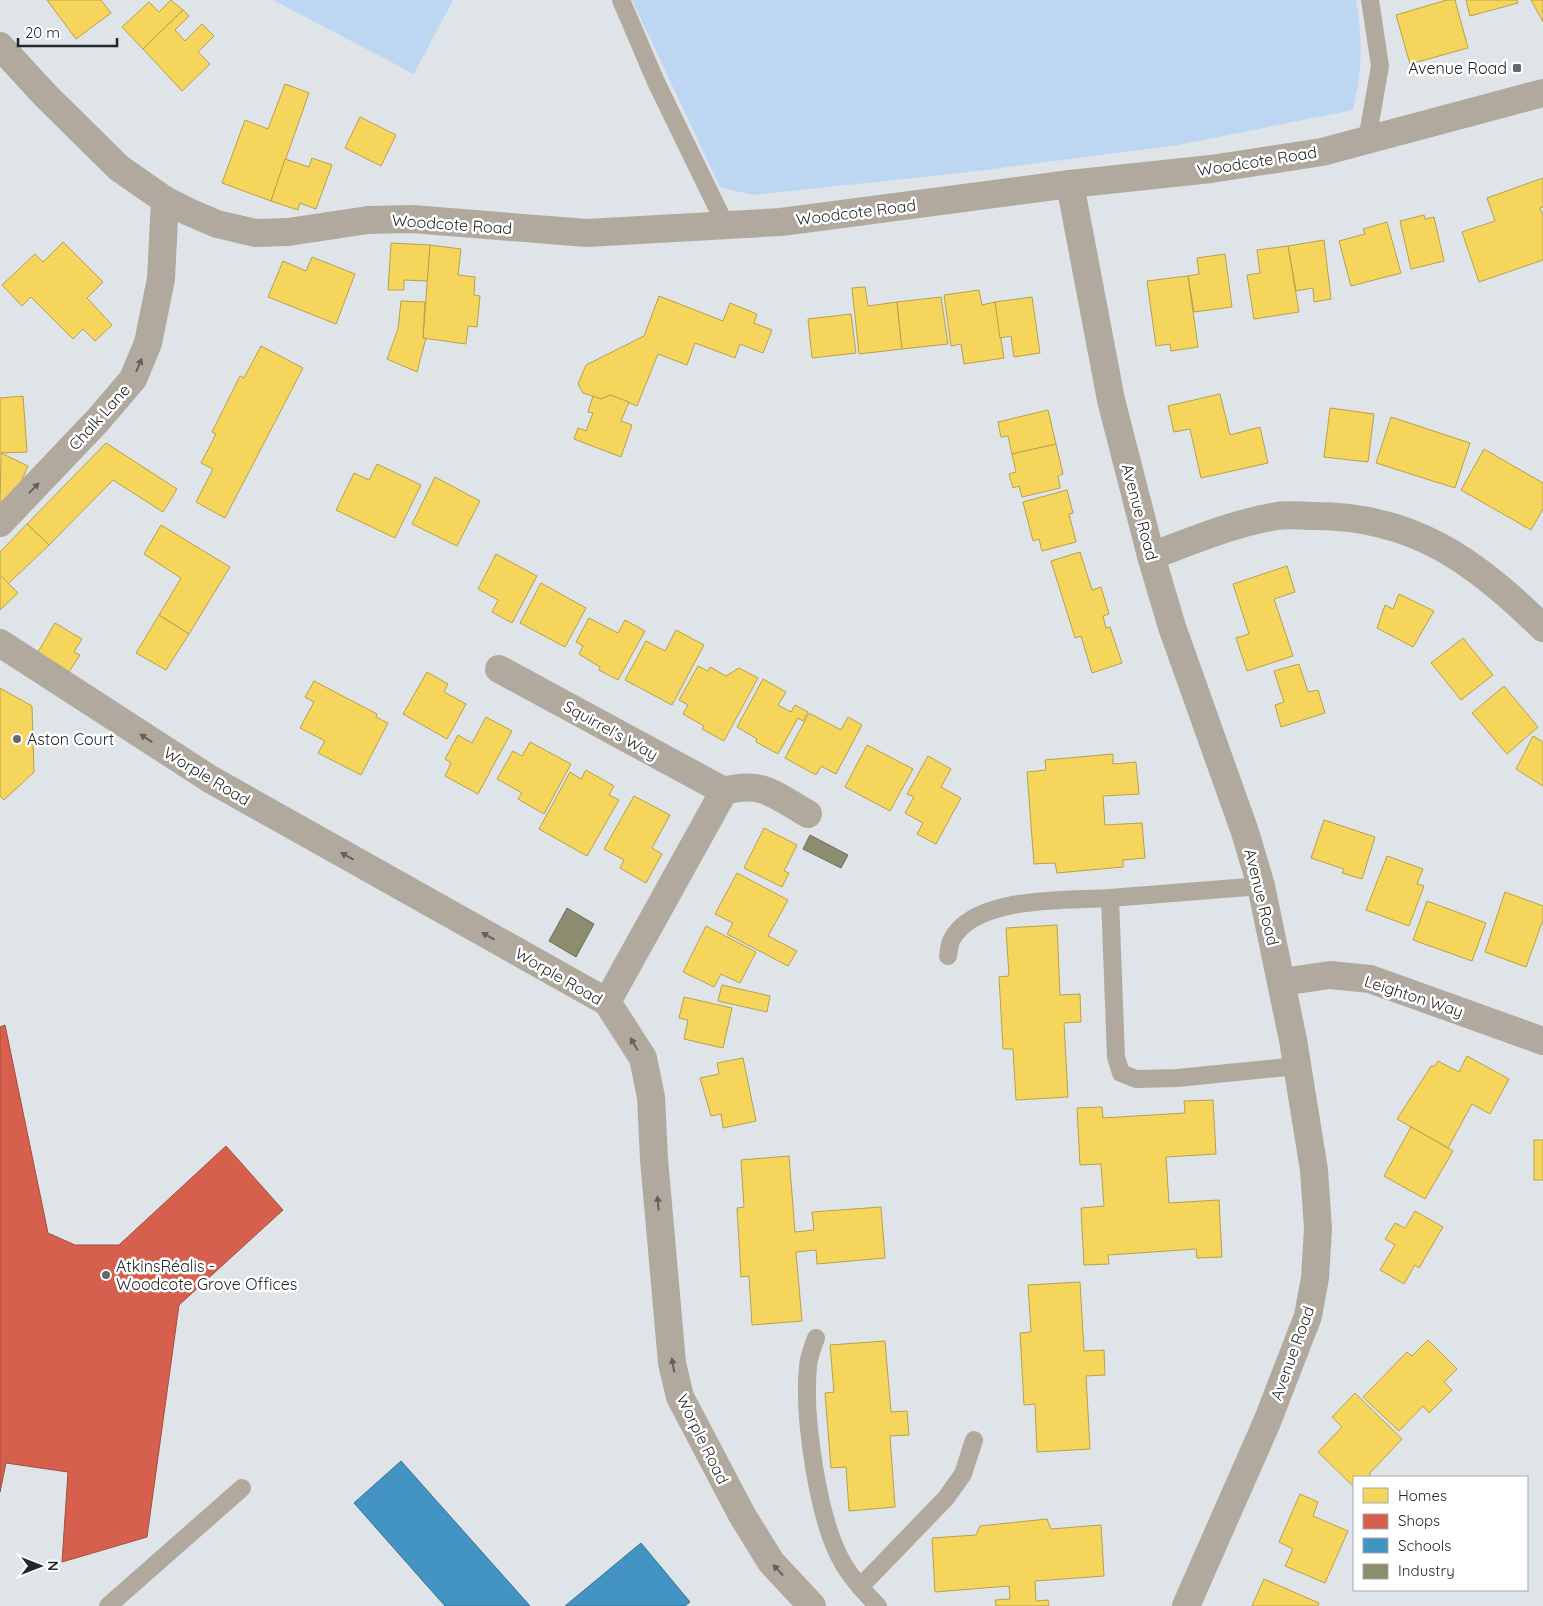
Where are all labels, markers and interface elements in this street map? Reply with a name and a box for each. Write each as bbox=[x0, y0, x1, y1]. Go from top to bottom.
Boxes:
scale bar bbox=[18, 15, 116, 47]
text: 20 m bbox=[25, 23, 60, 42]
place label: Avenue Road bbox=[1408, 58, 1507, 78]
marker: Avenue Road bbox=[1511, 62, 1523, 74]
street label: Woodcote Road bbox=[1196, 142, 1318, 180]
street label: Woodcote Road bbox=[795, 195, 917, 229]
street label: Woodcote Road bbox=[391, 210, 513, 238]
one-way arrow bbox=[135, 357, 143, 372]
street label: Chalk Lane bbox=[64, 380, 134, 454]
street label: Avenue Road bbox=[1118, 462, 1162, 562]
one-way arrow bbox=[28, 482, 40, 494]
street label: Squirrel's Way bbox=[560, 696, 662, 764]
place label: Aston Court bbox=[27, 729, 114, 749]
marker: Aston Court bbox=[11, 733, 23, 745]
one-way arrow bbox=[140, 733, 153, 743]
street label: Worple Road bbox=[160, 742, 254, 810]
street label: Avenue Road bbox=[1240, 847, 1284, 947]
one-way arrow bbox=[339, 852, 354, 860]
one-way arrow bbox=[482, 931, 495, 940]
street label: Worple Road bbox=[512, 943, 606, 1009]
street label: Leighton Way bbox=[1362, 971, 1466, 1021]
one-way arrow bbox=[630, 1038, 639, 1051]
one-way arrow bbox=[654, 1195, 662, 1211]
place label: AtkinsRéalis - Woodcote Grove Offices bbox=[116, 1256, 297, 1294]
marker: AtkinsRéalis - Woodcote Grove Offices bbox=[100, 1269, 112, 1281]
street label: Avenue Road bbox=[1266, 1303, 1318, 1403]
one-way arrow bbox=[669, 1357, 677, 1373]
street label: Worple Road bbox=[673, 1391, 733, 1487]
legend bbox=[1353, 1476, 1528, 1591]
text: Homes bbox=[1398, 1486, 1447, 1505]
text: Shops bbox=[1398, 1511, 1440, 1530]
text: Schools bbox=[1398, 1536, 1451, 1555]
north arrow bbox=[15, 1541, 65, 1591]
text: N bbox=[44, 1561, 62, 1571]
text: Industry bbox=[1398, 1561, 1455, 1580]
one-way arrow bbox=[772, 1565, 784, 1577]

